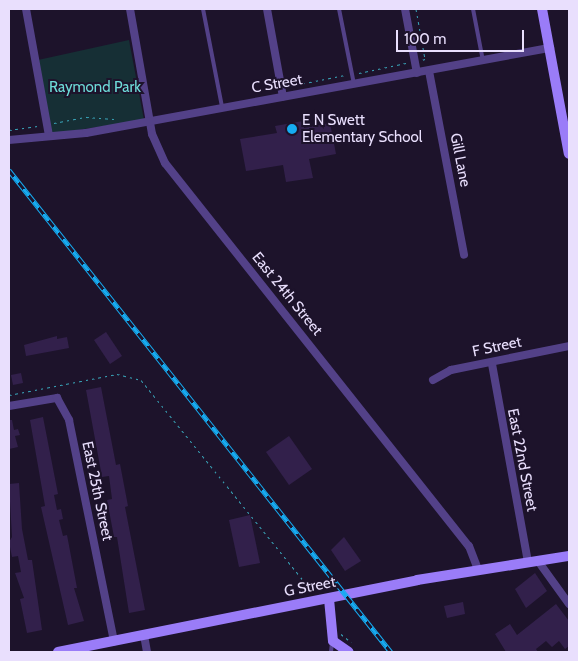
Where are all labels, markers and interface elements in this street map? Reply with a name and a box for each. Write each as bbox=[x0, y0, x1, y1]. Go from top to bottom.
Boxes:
scale bar bbox=[398, 20, 526, 52]
text: 100 m bbox=[404, 30, 446, 48]
street label: C Street bbox=[250, 71, 304, 97]
park label: Raymond Park bbox=[49, 79, 141, 97]
place label: E N Swett Elementary School bbox=[302, 111, 422, 146]
marker: E N Swett Elementary School bbox=[286, 123, 298, 135]
street label: Gill Lane bbox=[446, 132, 474, 188]
street label: East 24th Street bbox=[248, 249, 326, 339]
street label: F Street bbox=[471, 333, 523, 361]
street label: East 22nd Street bbox=[503, 407, 541, 513]
street label: East 25th Street bbox=[78, 440, 116, 542]
street label: G Street bbox=[283, 573, 337, 601]

